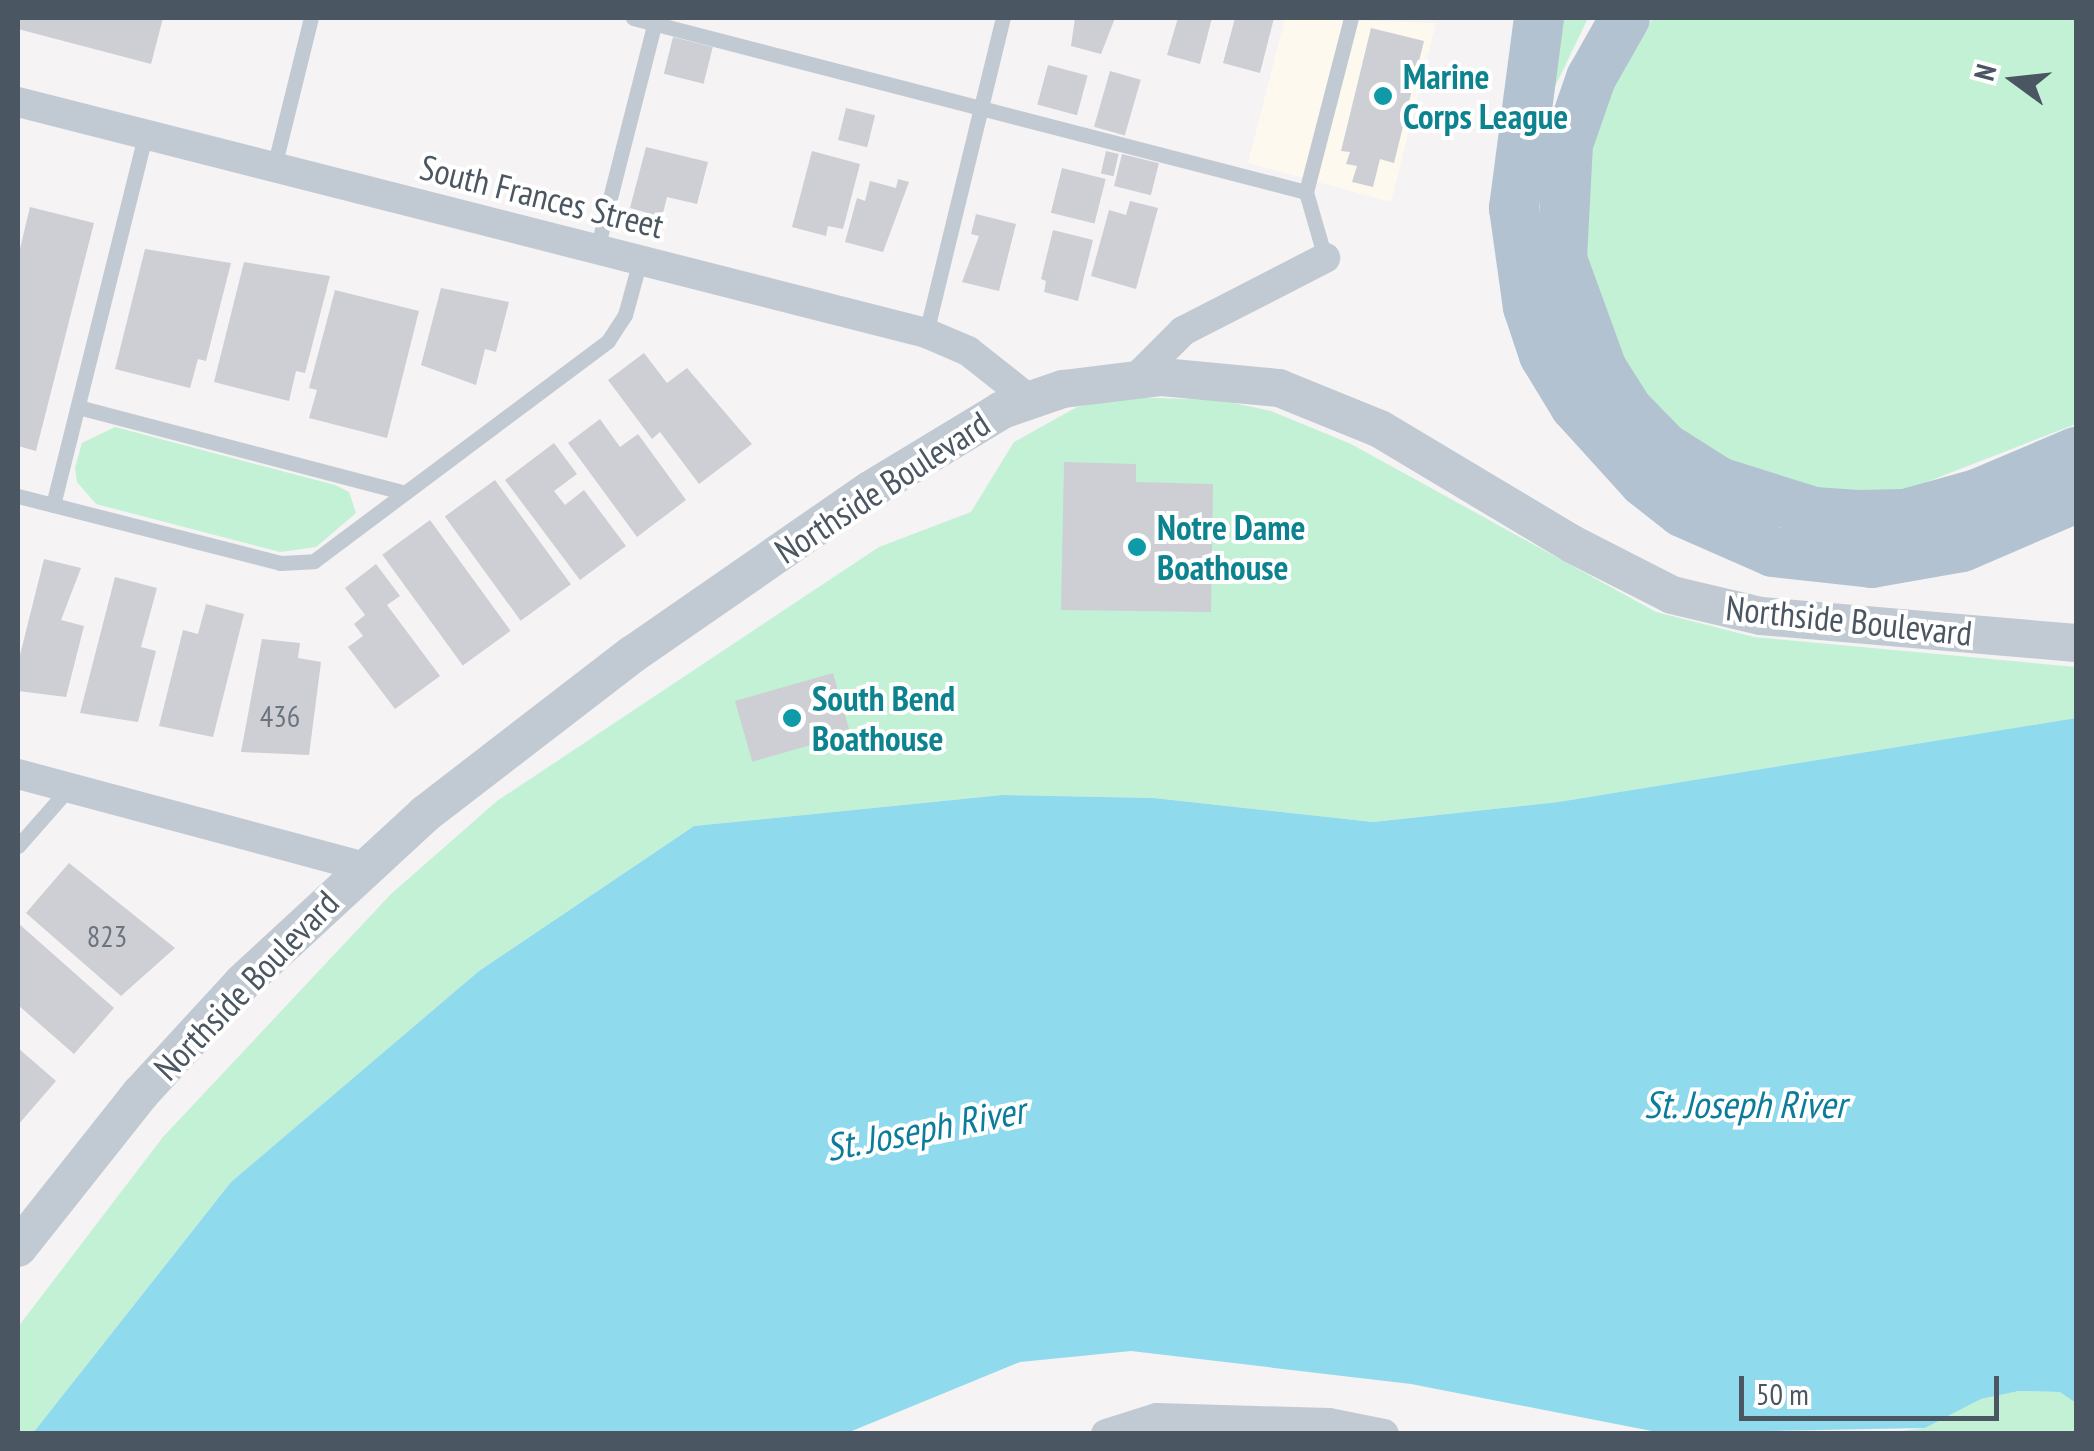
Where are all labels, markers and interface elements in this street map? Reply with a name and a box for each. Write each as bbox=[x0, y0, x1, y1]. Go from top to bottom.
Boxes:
north arrow bbox=[1964, 30, 2064, 130]
place label: Marine Corps League bbox=[1403, 55, 1568, 137]
text: N bbox=[1965, 60, 2004, 84]
marker: Marine Corps League bbox=[1372, 85, 1394, 107]
street label: South Frances Street bbox=[416, 145, 668, 247]
street label: Northside Boulevard bbox=[767, 402, 997, 572]
place label: Notre Dame Boathouse bbox=[1157, 506, 1305, 588]
marker: Notre Dame Boathouse bbox=[1126, 536, 1148, 558]
street label: Northside Boulevard bbox=[1724, 586, 1974, 654]
place label: South Bend Boathouse bbox=[812, 677, 955, 759]
house number: 436 bbox=[260, 698, 300, 734]
marker: South Bend Boathouse bbox=[781, 707, 803, 729]
street label: Northside Boulevard bbox=[145, 882, 347, 1088]
house number: 823 bbox=[87, 918, 127, 954]
water label: St. Joseph River bbox=[1643, 1081, 1847, 1127]
water label: St. Joseph River bbox=[820, 1086, 1030, 1170]
scale bar bbox=[1744, 1356, 2004, 1418]
text: 50 m bbox=[1756, 1374, 1809, 1413]

